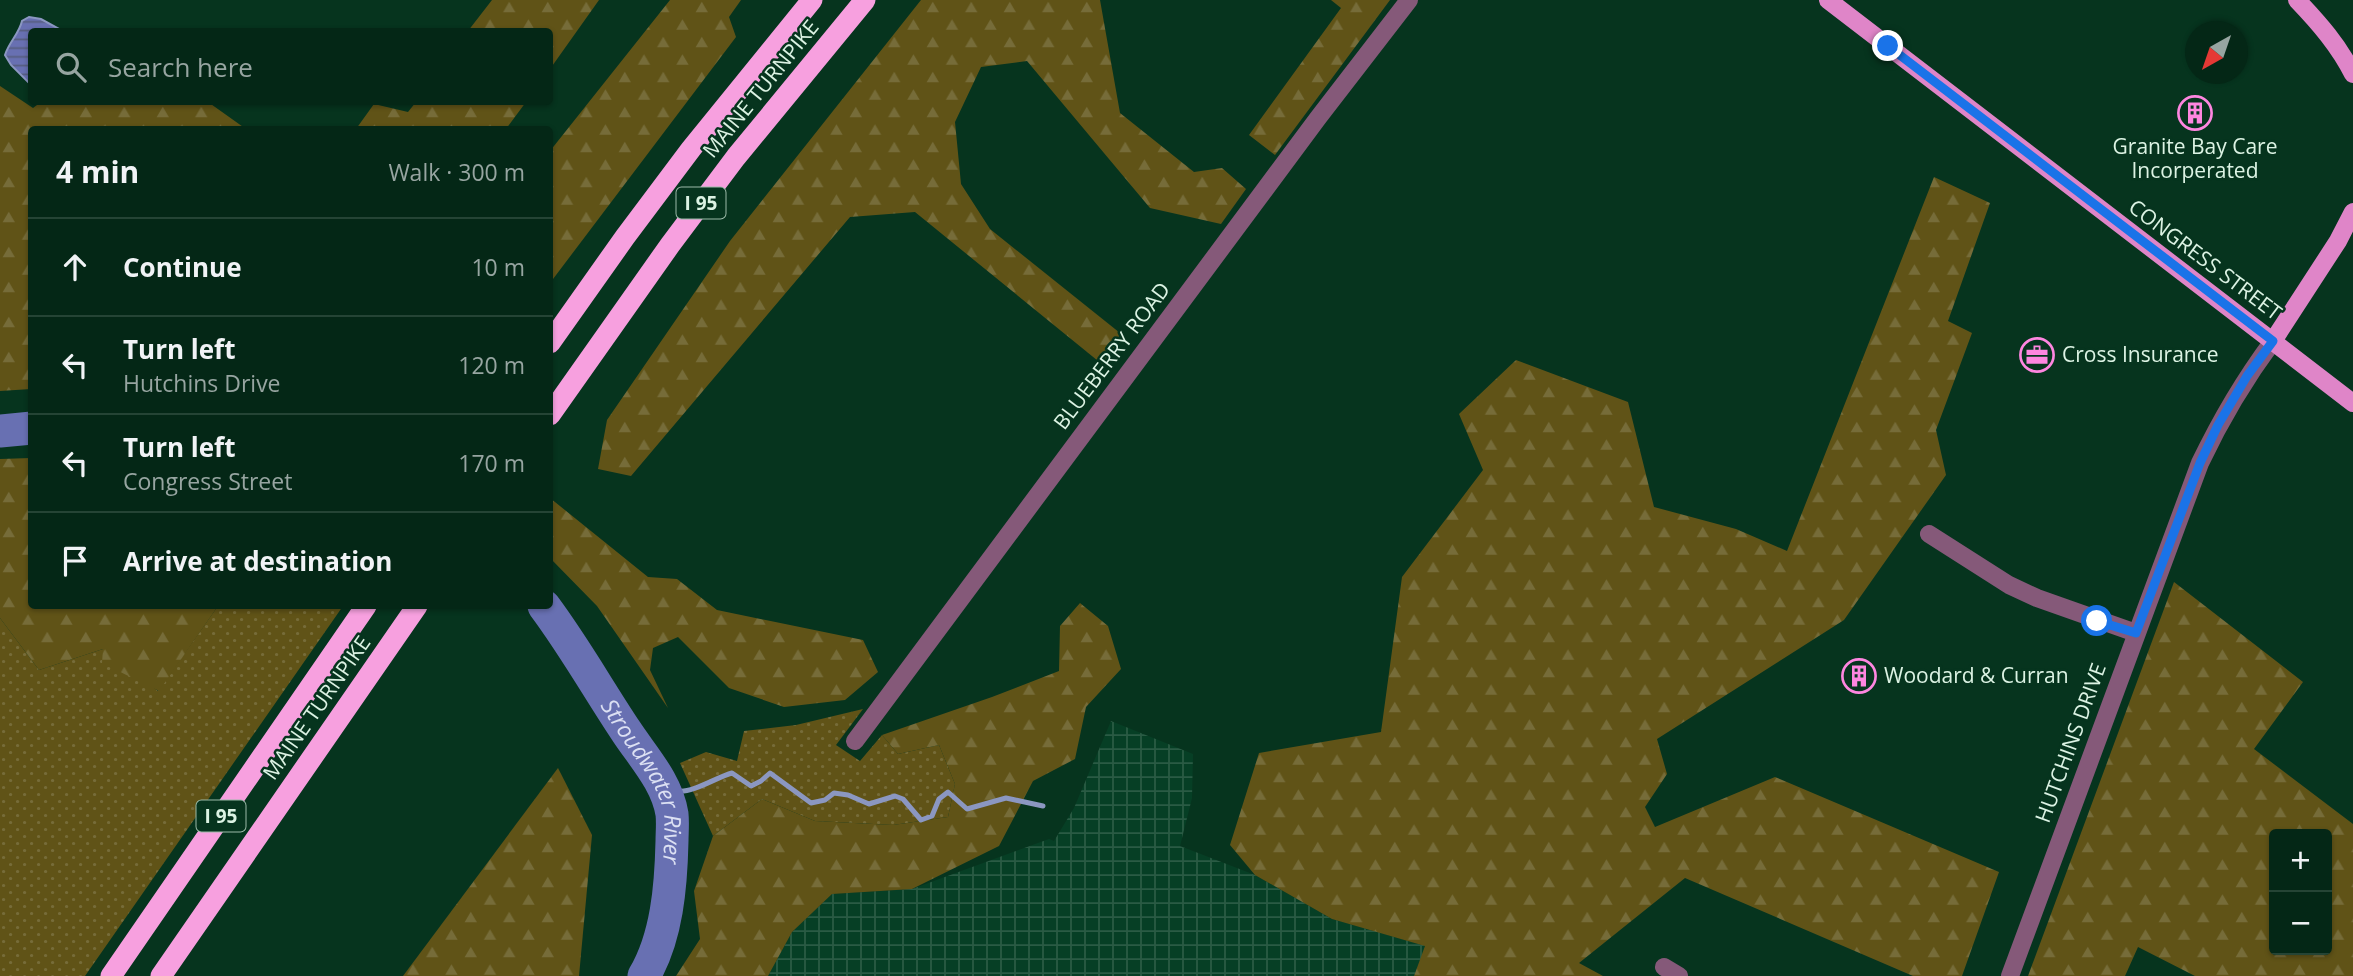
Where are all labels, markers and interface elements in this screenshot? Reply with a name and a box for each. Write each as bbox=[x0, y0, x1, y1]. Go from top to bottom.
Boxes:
street label: MAINE TURNPIKE bbox=[696, 14, 824, 163]
north arrow bbox=[2185, 21, 2248, 84]
search box bbox=[28, 28, 553, 105]
route end bbox=[1872, 30, 1903, 61]
icon: search bbox=[52, 48, 90, 86]
text: Search here bbox=[108, 49, 253, 85]
building icon: Granite Bay Care Incorperated bbox=[2176, 94, 2214, 132]
place label: Granite Bay Care Incorperated bbox=[2113, 132, 2277, 184]
text: 4 min bbox=[56, 151, 139, 192]
text: Walk · 300 m bbox=[388, 156, 525, 188]
road number: I 95 bbox=[676, 188, 726, 218]
street label: CONGRESS STREET bbox=[2123, 192, 2288, 326]
icon: ahead bbox=[56, 248, 94, 286]
text: Continue bbox=[123, 249, 242, 285]
text: 10 m bbox=[471, 251, 525, 283]
street label: BLUEBERRY ROAD bbox=[1047, 276, 1176, 435]
text: Turn left bbox=[123, 331, 235, 367]
office icon: Cross Insurance bbox=[2018, 336, 2056, 374]
place label: Cross Insurance bbox=[2062, 340, 2219, 368]
icon: left bbox=[56, 346, 94, 384]
text: 120 m bbox=[458, 349, 525, 381]
text: Hutchins Drive bbox=[123, 367, 281, 399]
text: Turn left bbox=[123, 429, 235, 465]
icon: left bbox=[56, 444, 94, 482]
text: 170 m bbox=[458, 447, 525, 479]
text: Congress Street bbox=[123, 465, 292, 497]
icon: arrive bbox=[56, 542, 94, 580]
text: Arrive at destination bbox=[123, 543, 392, 579]
route start bbox=[2081, 605, 2112, 636]
street label: MAINE TURNPIKE bbox=[256, 630, 376, 785]
building icon: Woodard & Curran bbox=[1840, 657, 1878, 695]
street label: HUTCHINS DRIVE bbox=[2028, 659, 2112, 826]
place label: Woodard & Curran bbox=[1884, 661, 2069, 689]
water label: Stroudwater River bbox=[594, 692, 690, 866]
road number: I 95 bbox=[196, 800, 246, 832]
map controls bbox=[2269, 829, 2332, 955]
button: + bbox=[2269, 829, 2332, 892]
button: − bbox=[2269, 892, 2332, 955]

